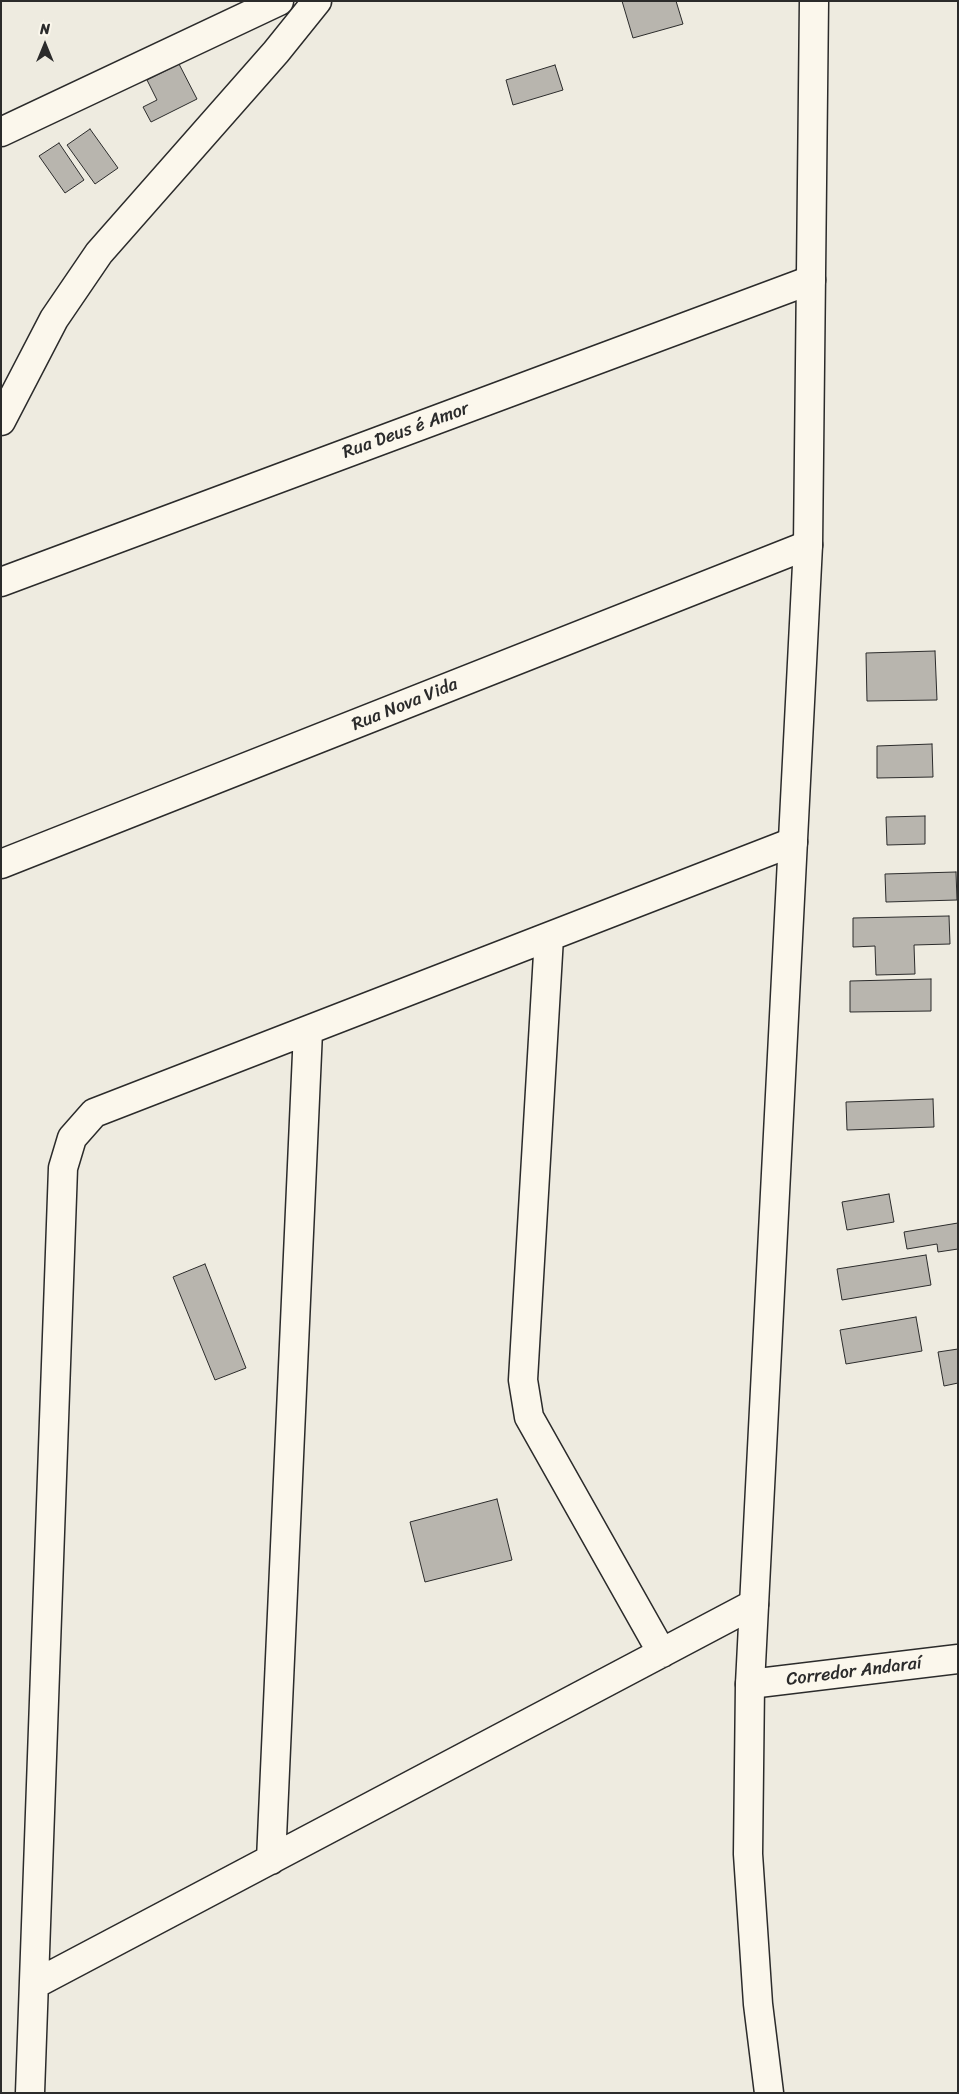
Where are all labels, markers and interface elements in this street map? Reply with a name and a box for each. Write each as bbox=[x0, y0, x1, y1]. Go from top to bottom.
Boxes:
text: N bbox=[40, 17, 50, 42]
north arrow bbox=[20, 20, 70, 70]
street label: Rua Deus é Amor bbox=[340, 398, 472, 464]
street label: Rua Nova Vida bbox=[349, 674, 461, 736]
street label: Corredor Andaraí bbox=[785, 1653, 923, 1691]

